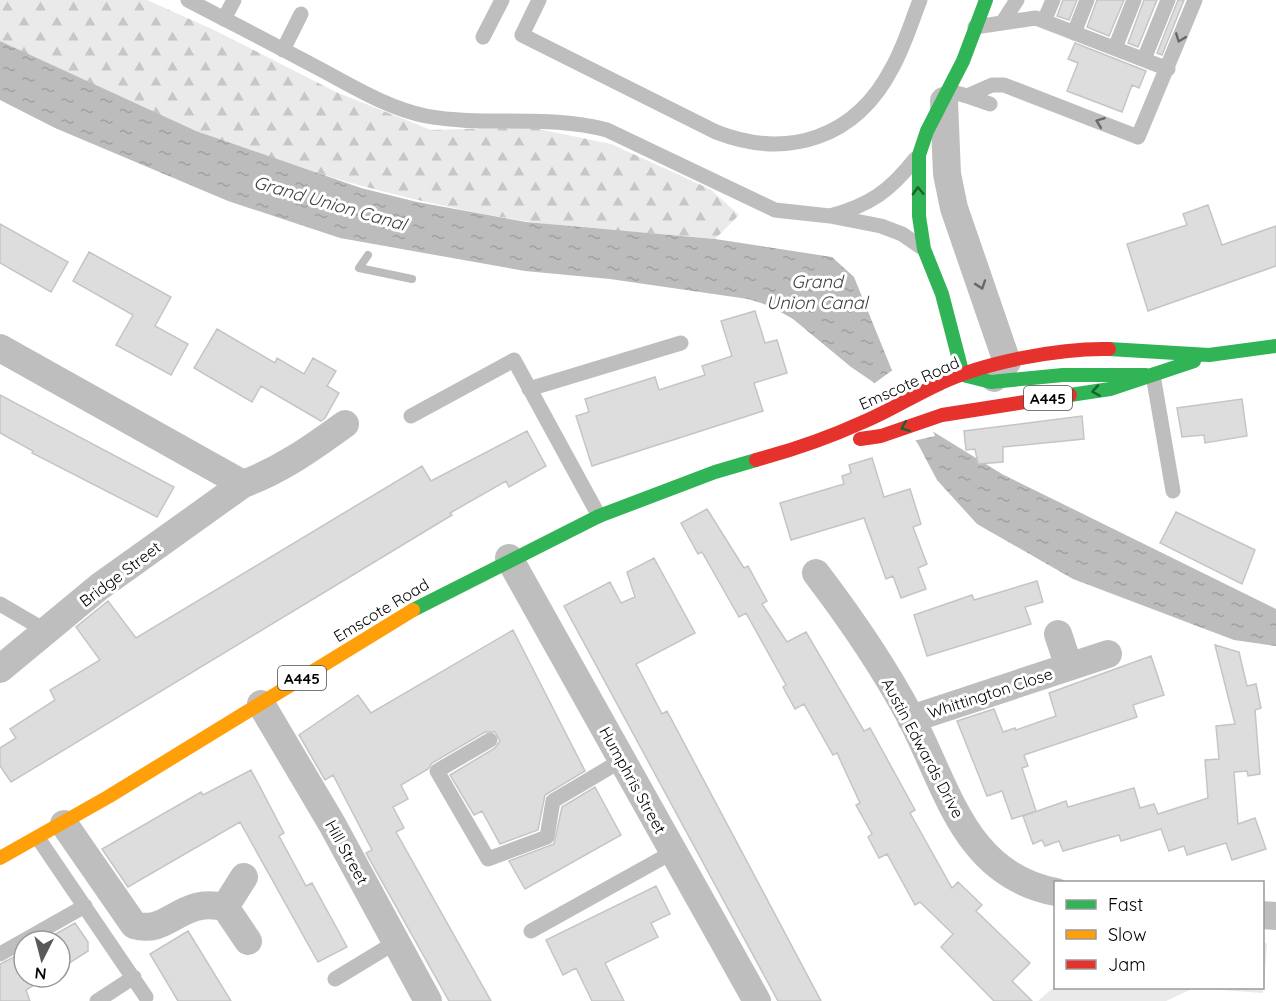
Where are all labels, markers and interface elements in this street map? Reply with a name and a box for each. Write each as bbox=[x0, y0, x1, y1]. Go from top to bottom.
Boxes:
one-way arrow bbox=[1175, 31, 1187, 42]
one-way arrow bbox=[1095, 117, 1105, 130]
water label: Grand Union Canal bbox=[251, 170, 411, 236]
one-way arrow bbox=[912, 186, 925, 195]
water label: Grand Union Canal bbox=[766, 270, 870, 314]
one-way arrow bbox=[974, 279, 987, 290]
street label: Emscote Road bbox=[856, 352, 962, 414]
one-way arrow bbox=[1092, 384, 1101, 396]
road number: A445 bbox=[1024, 386, 1072, 410]
one-way arrow bbox=[900, 420, 910, 433]
street label: Bridge Street bbox=[75, 537, 165, 611]
street label: Emscote Road bbox=[330, 574, 432, 646]
street label: Whittington Close bbox=[925, 663, 1055, 723]
road number: A445 bbox=[278, 666, 326, 690]
street label: Austin Edwards Drive bbox=[878, 675, 968, 821]
street label: Humphris Street bbox=[595, 723, 671, 837]
street label: Hill Street bbox=[321, 816, 373, 888]
legend bbox=[1054, 881, 1264, 989]
text: Fast bbox=[1108, 893, 1143, 916]
text: Slow bbox=[1108, 923, 1146, 946]
north arrow bbox=[12, 929, 72, 989]
text: Jam bbox=[1108, 953, 1146, 976]
text: N bbox=[34, 963, 47, 984]

